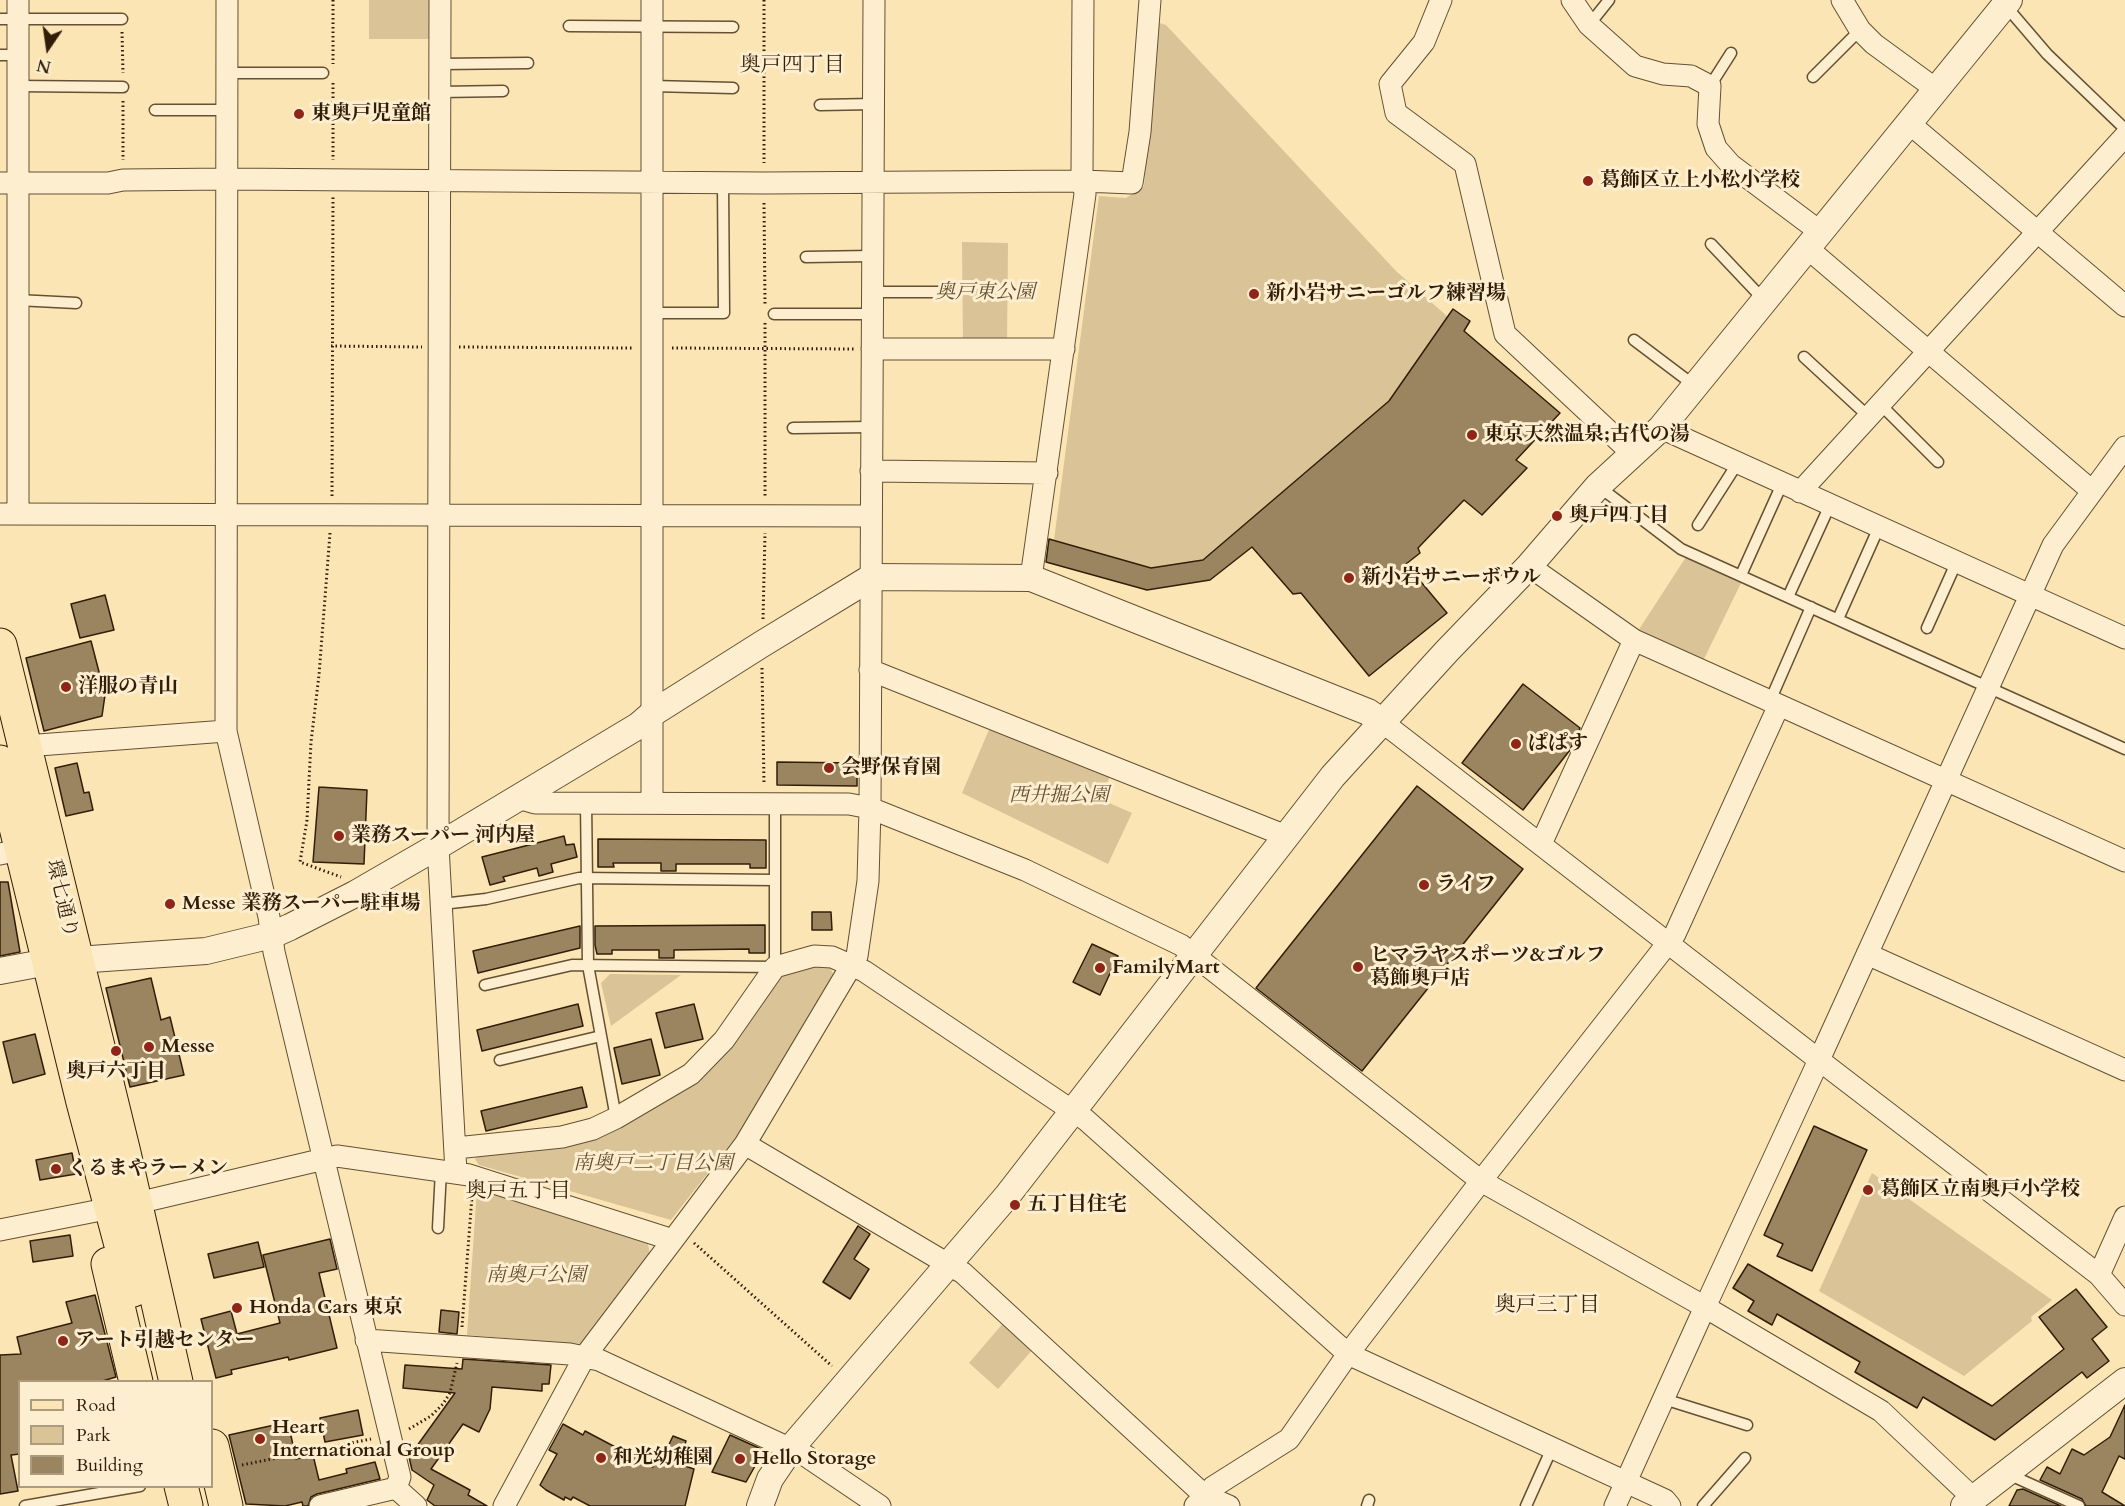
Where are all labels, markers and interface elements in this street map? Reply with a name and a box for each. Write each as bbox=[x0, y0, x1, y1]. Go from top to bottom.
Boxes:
north arrow bbox=[18, 18, 78, 78]
text: N bbox=[35, 53, 53, 78]
district label: 奥戸四丁目 bbox=[740, 53, 844, 79]
place label: 東奥戸児童館 bbox=[311, 102, 431, 126]
marker: 東奥戸児童館 bbox=[292, 107, 306, 121]
place label: 葛飾区立上小松小学校 bbox=[1600, 169, 1800, 193]
marker: 葛飾区立上小松小学校 bbox=[1581, 174, 1595, 188]
park label: 奥戸東公園 bbox=[935, 281, 1035, 305]
place label: 新小岩サニーゴルフ練習場 bbox=[1266, 282, 1506, 306]
marker: 新小岩サニーゴルフ練習場 bbox=[1247, 287, 1261, 301]
place label: 東京天然温泉;古代の湯 bbox=[1484, 423, 1690, 447]
marker: 東京天然温泉;古代の湯 bbox=[1465, 428, 1479, 442]
place label: 奥戸四丁目 bbox=[1569, 504, 1669, 528]
marker: 奥戸四丁目 bbox=[1550, 509, 1564, 523]
place label: 新小岩サニーボウル bbox=[1361, 566, 1541, 590]
marker: 新小岩サニーボウル bbox=[1342, 571, 1356, 585]
place label: 洋服の青山 bbox=[78, 675, 178, 699]
marker: 洋服の青山 bbox=[59, 680, 73, 694]
place label: ぱぱす bbox=[1528, 732, 1588, 756]
marker: ぱぱす bbox=[1509, 737, 1523, 751]
place label: 会野保育園 bbox=[841, 756, 941, 780]
marker: 会野保育園 bbox=[822, 761, 836, 775]
park label: 西井掘公園 bbox=[1009, 784, 1109, 808]
place label: 業務スーパー 河内屋 bbox=[351, 824, 535, 848]
marker: 業務スーパー 河内屋 bbox=[332, 829, 346, 843]
street label: 環七通り bbox=[40, 857, 82, 941]
place label: ライフ bbox=[1436, 873, 1496, 897]
marker: ライフ bbox=[1417, 878, 1431, 892]
place label: Messe 業務スーパー駐車場 bbox=[182, 892, 420, 916]
marker: Messe 業務スーパー駐車場 bbox=[163, 897, 177, 911]
place label: ヒマラヤスポーツ&ゴルフ 葛飾奥戸店 bbox=[1370, 944, 1606, 991]
place label: FamilyMart bbox=[1112, 956, 1220, 980]
marker: ヒマラヤスポーツ&ゴルフ 葛飾奥戸店 bbox=[1351, 960, 1365, 974]
marker: FamilyMart bbox=[1093, 961, 1107, 975]
place label: Messe bbox=[161, 1035, 215, 1059]
marker: Messe bbox=[142, 1040, 156, 1054]
marker: 奥戸六丁目 bbox=[109, 1044, 123, 1058]
place label: 奥戸六丁目 bbox=[66, 1060, 166, 1084]
park label: 南奥戸二丁目公園 bbox=[573, 1152, 733, 1176]
place label: くるまやラーメン bbox=[68, 1157, 228, 1181]
marker: くるまやラーメン bbox=[49, 1162, 63, 1176]
place label: 葛飾区立南奥戸小学校 bbox=[1880, 1178, 2080, 1202]
district label: 奥戸五丁目 bbox=[466, 1179, 570, 1205]
marker: 葛飾区立南奥戸小学校 bbox=[1861, 1183, 1875, 1197]
place label: 五丁目住宅 bbox=[1027, 1193, 1127, 1217]
marker: 五丁目住宅 bbox=[1008, 1198, 1022, 1212]
park label: 南奥戸公園 bbox=[486, 1264, 586, 1288]
district label: 奥戸三丁目 bbox=[1495, 1293, 1599, 1319]
place label: Honda Cars 東京 bbox=[249, 1296, 403, 1320]
marker: Honda Cars 東京 bbox=[230, 1301, 244, 1315]
place label: アート引越センター bbox=[75, 1329, 254, 1353]
marker: アート引越センター bbox=[56, 1334, 70, 1348]
legend bbox=[18, 1380, 213, 1488]
text: Road bbox=[76, 1393, 116, 1418]
place label: Heart International Group bbox=[272, 1416, 455, 1463]
text: Park bbox=[76, 1423, 111, 1448]
marker: Heart International Group bbox=[253, 1432, 267, 1446]
place label: 和光幼稚園 bbox=[613, 1446, 713, 1470]
place label: Hello Storage bbox=[752, 1447, 876, 1471]
marker: 和光幼稚園 bbox=[594, 1451, 608, 1465]
marker: Hello Storage bbox=[733, 1452, 747, 1466]
text: Building bbox=[76, 1453, 143, 1478]

